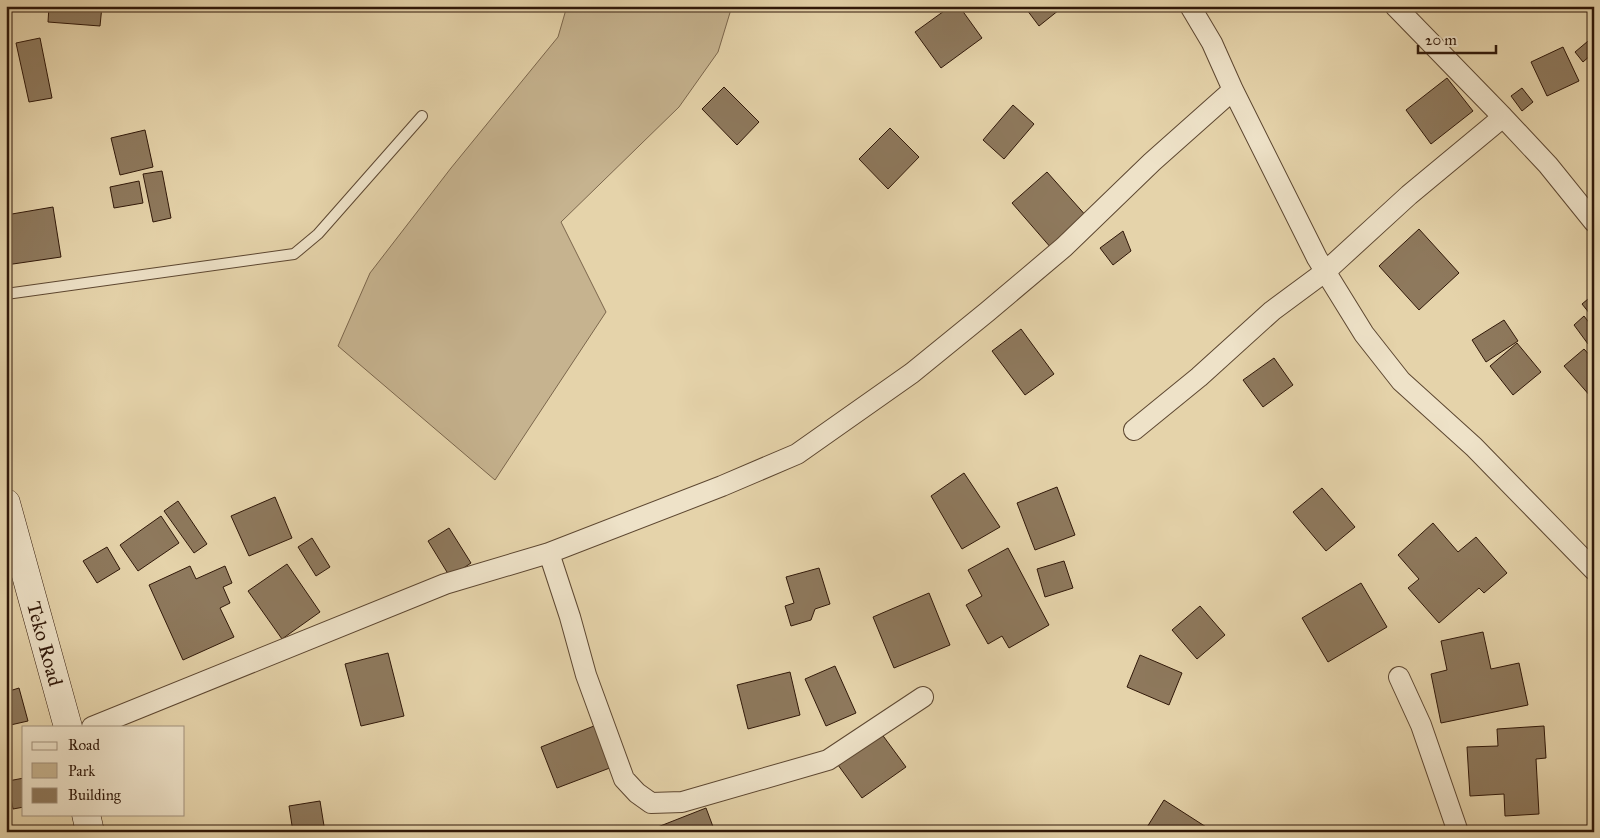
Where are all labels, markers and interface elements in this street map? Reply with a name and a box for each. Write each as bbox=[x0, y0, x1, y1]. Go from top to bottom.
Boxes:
scale bar bbox=[1418, 22, 1495, 54]
text: 20 m bbox=[1425, 31, 1457, 49]
street label: Teko Road bbox=[22, 599, 68, 689]
legend bbox=[22, 726, 185, 816]
text: Road bbox=[68, 736, 100, 754]
text: Park bbox=[68, 762, 95, 780]
text: Building bbox=[68, 786, 122, 804]

